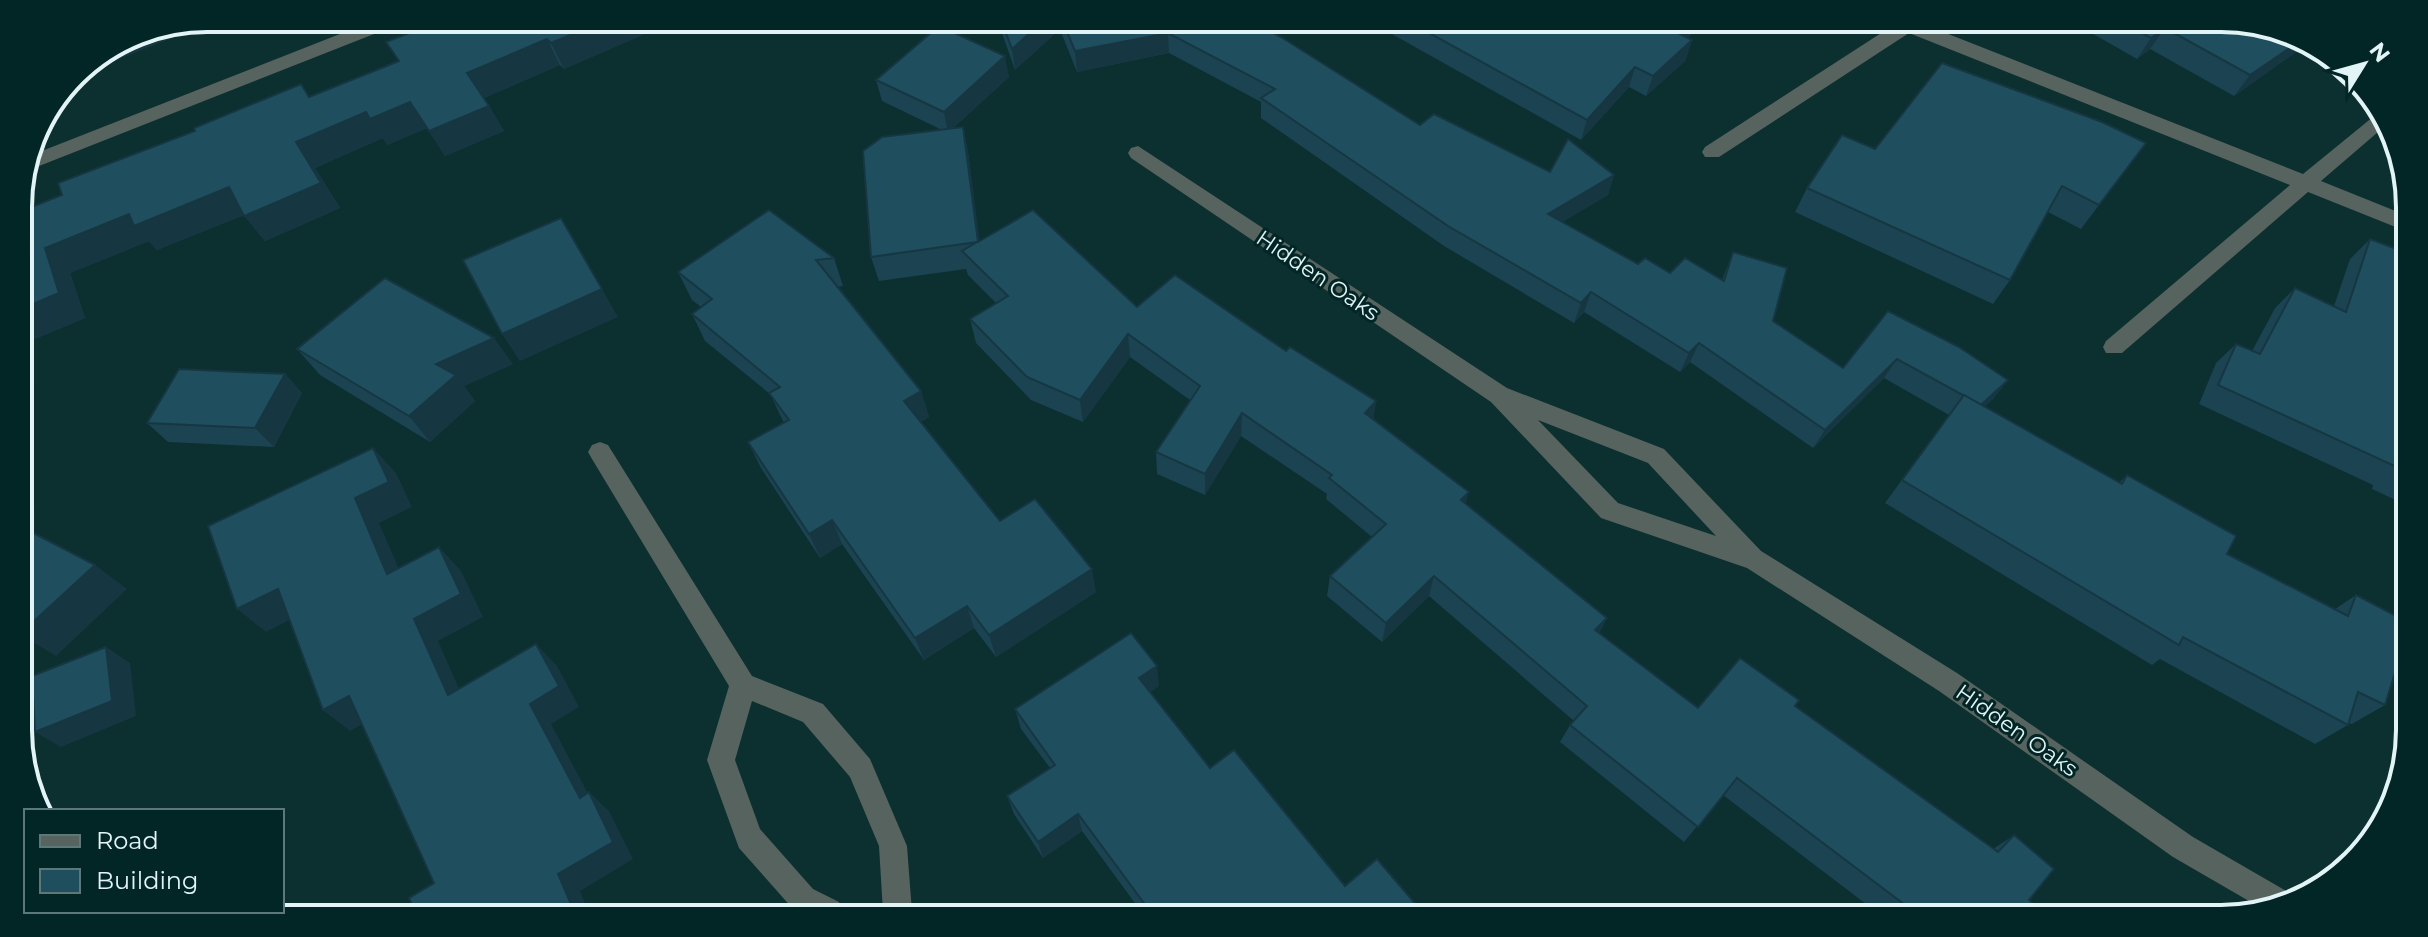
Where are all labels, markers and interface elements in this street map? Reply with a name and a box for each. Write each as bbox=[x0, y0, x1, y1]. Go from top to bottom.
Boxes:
north arrow bbox=[2324, 24, 2404, 104]
text: N bbox=[2363, 37, 2396, 67]
street label: Hidden Oaks bbox=[1251, 224, 1385, 327]
street label: Hidden Oaks bbox=[1951, 678, 2083, 782]
legend bbox=[24, 809, 284, 913]
text: Road bbox=[96, 826, 159, 855]
text: Building bbox=[96, 866, 199, 895]

